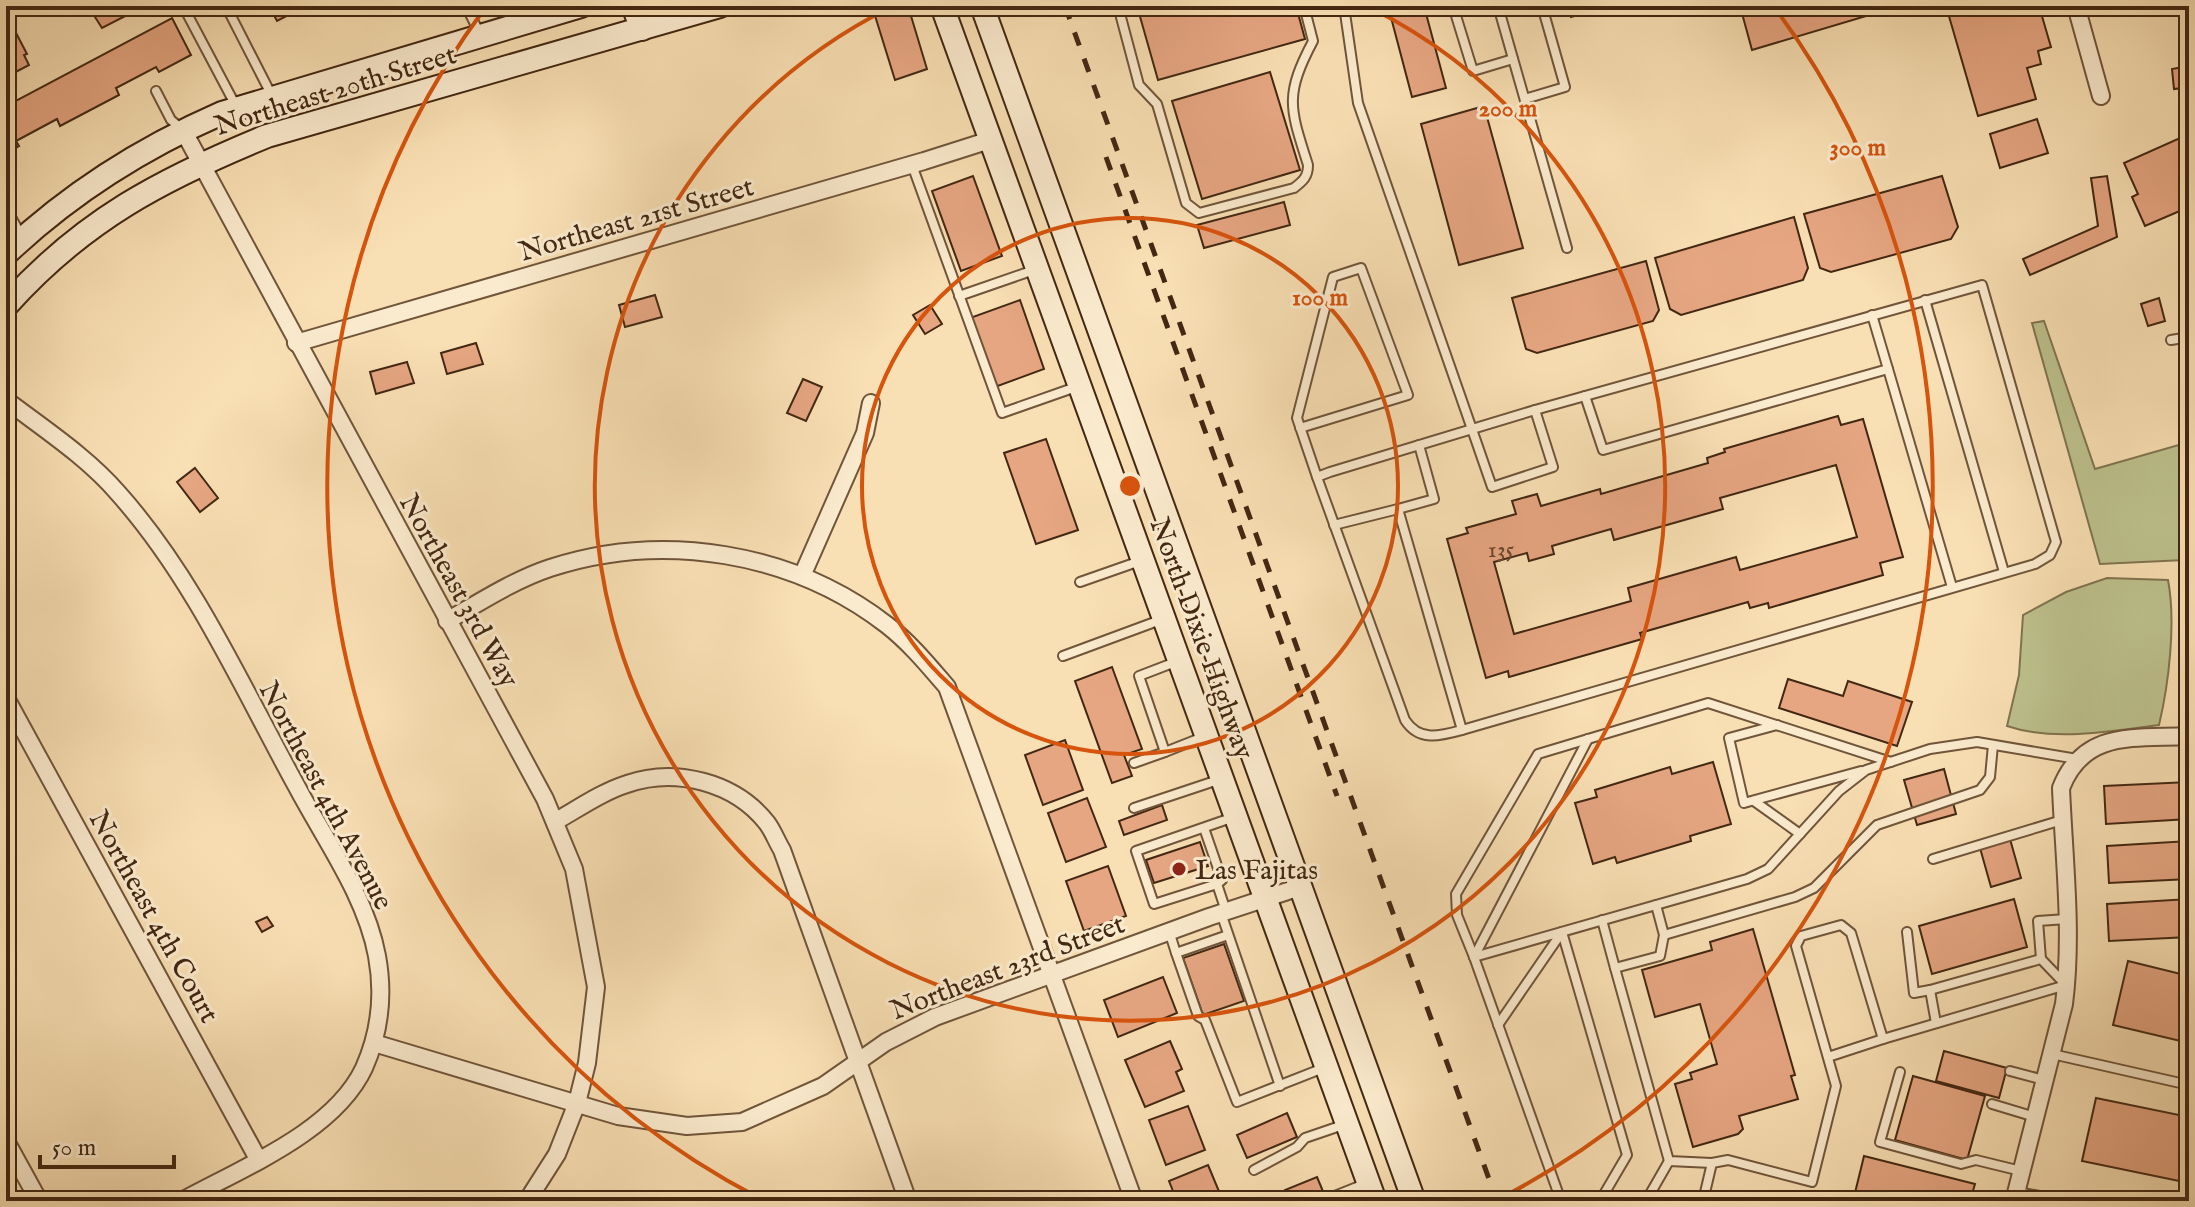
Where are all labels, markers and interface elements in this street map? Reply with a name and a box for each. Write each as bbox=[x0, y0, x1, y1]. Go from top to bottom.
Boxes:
street label: Northeast 20th Street bbox=[211, 38, 461, 145]
text: 200 m bbox=[1479, 94, 1538, 125]
text: 300 m bbox=[1830, 133, 1887, 164]
street label: Northeast 21st Street bbox=[515, 170, 758, 271]
text: 100 m bbox=[1292, 283, 1349, 314]
centre of rings bbox=[1116, 472, 1144, 500]
street label: Northeast 3rd Way bbox=[390, 488, 526, 694]
street label: North Dixie Highway bbox=[1141, 513, 1261, 765]
house number: 135 bbox=[1488, 535, 1515, 566]
street label: Northeast 4th Avenue bbox=[250, 676, 400, 916]
street label: Northeast 4th Court bbox=[80, 805, 226, 1030]
place label: Las Fajitas bbox=[1195, 854, 1318, 889]
marker: Las Fajitas bbox=[1170, 860, 1188, 878]
street label: Northeast 23rd Street bbox=[886, 907, 1130, 1029]
scale bar bbox=[40, 1119, 174, 1169]
text: 50 m bbox=[52, 1133, 96, 1164]

